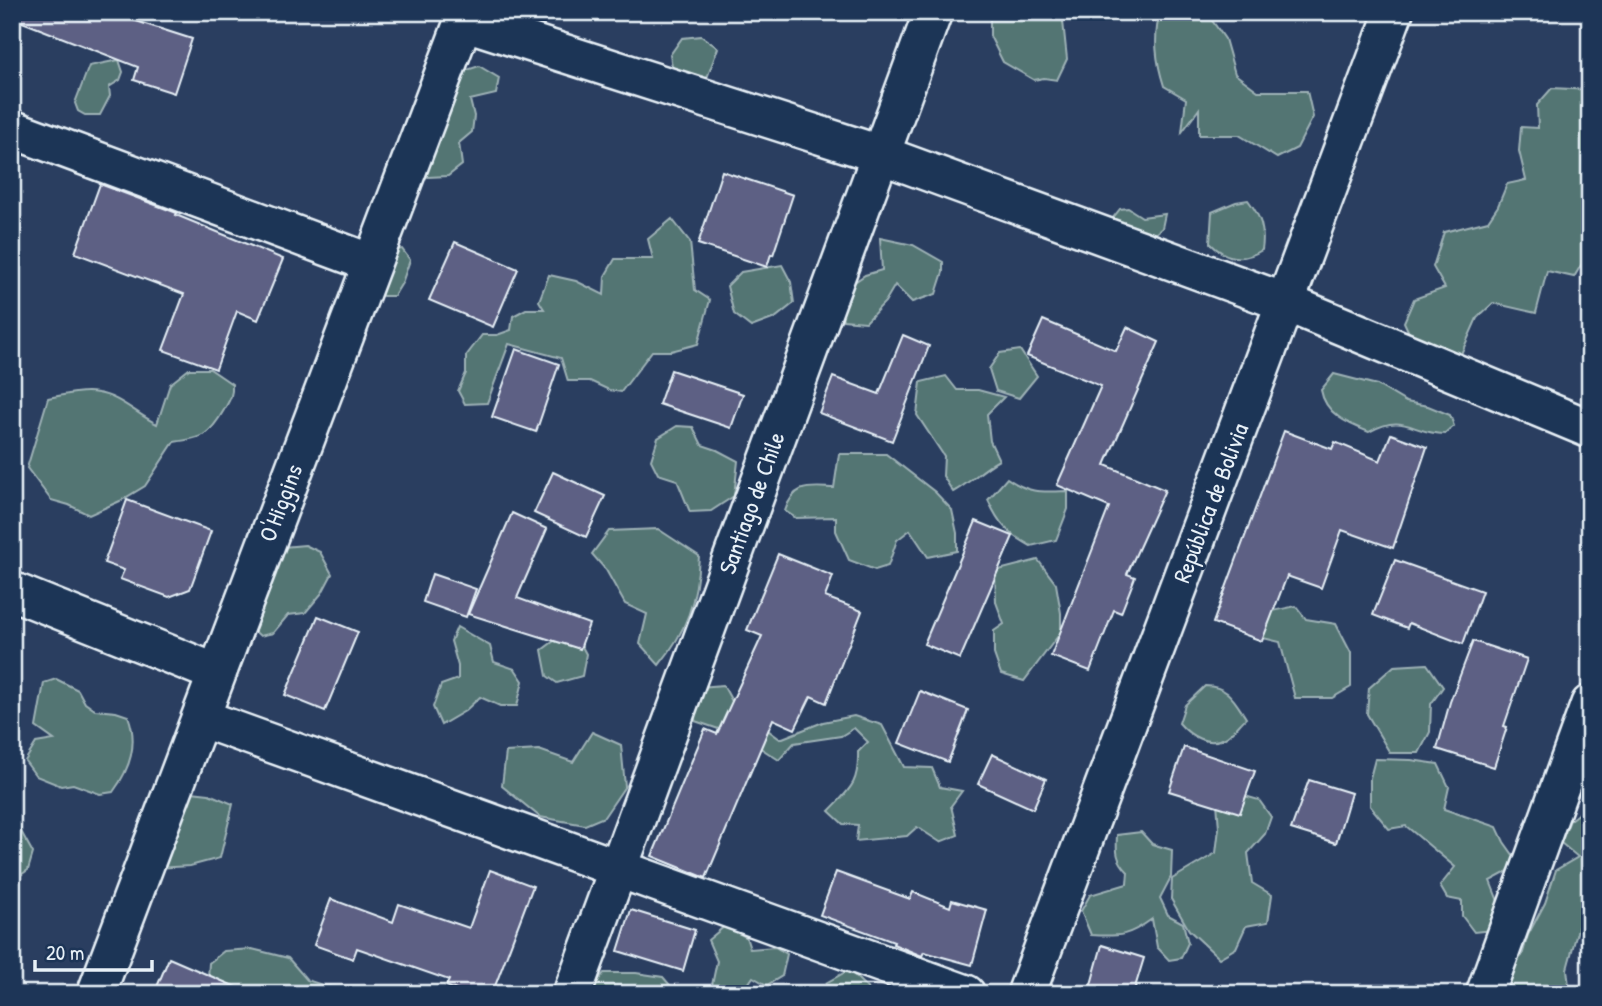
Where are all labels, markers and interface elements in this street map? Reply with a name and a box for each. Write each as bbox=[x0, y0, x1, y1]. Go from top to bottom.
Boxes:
street label: República de Bolivia bbox=[1165, 418, 1255, 587]
street label: Santiago de Chile bbox=[711, 427, 792, 578]
street label: O'Higgins bbox=[251, 459, 309, 546]
scale bar bbox=[35, 929, 152, 973]
text: 20 m bbox=[46, 938, 84, 967]

